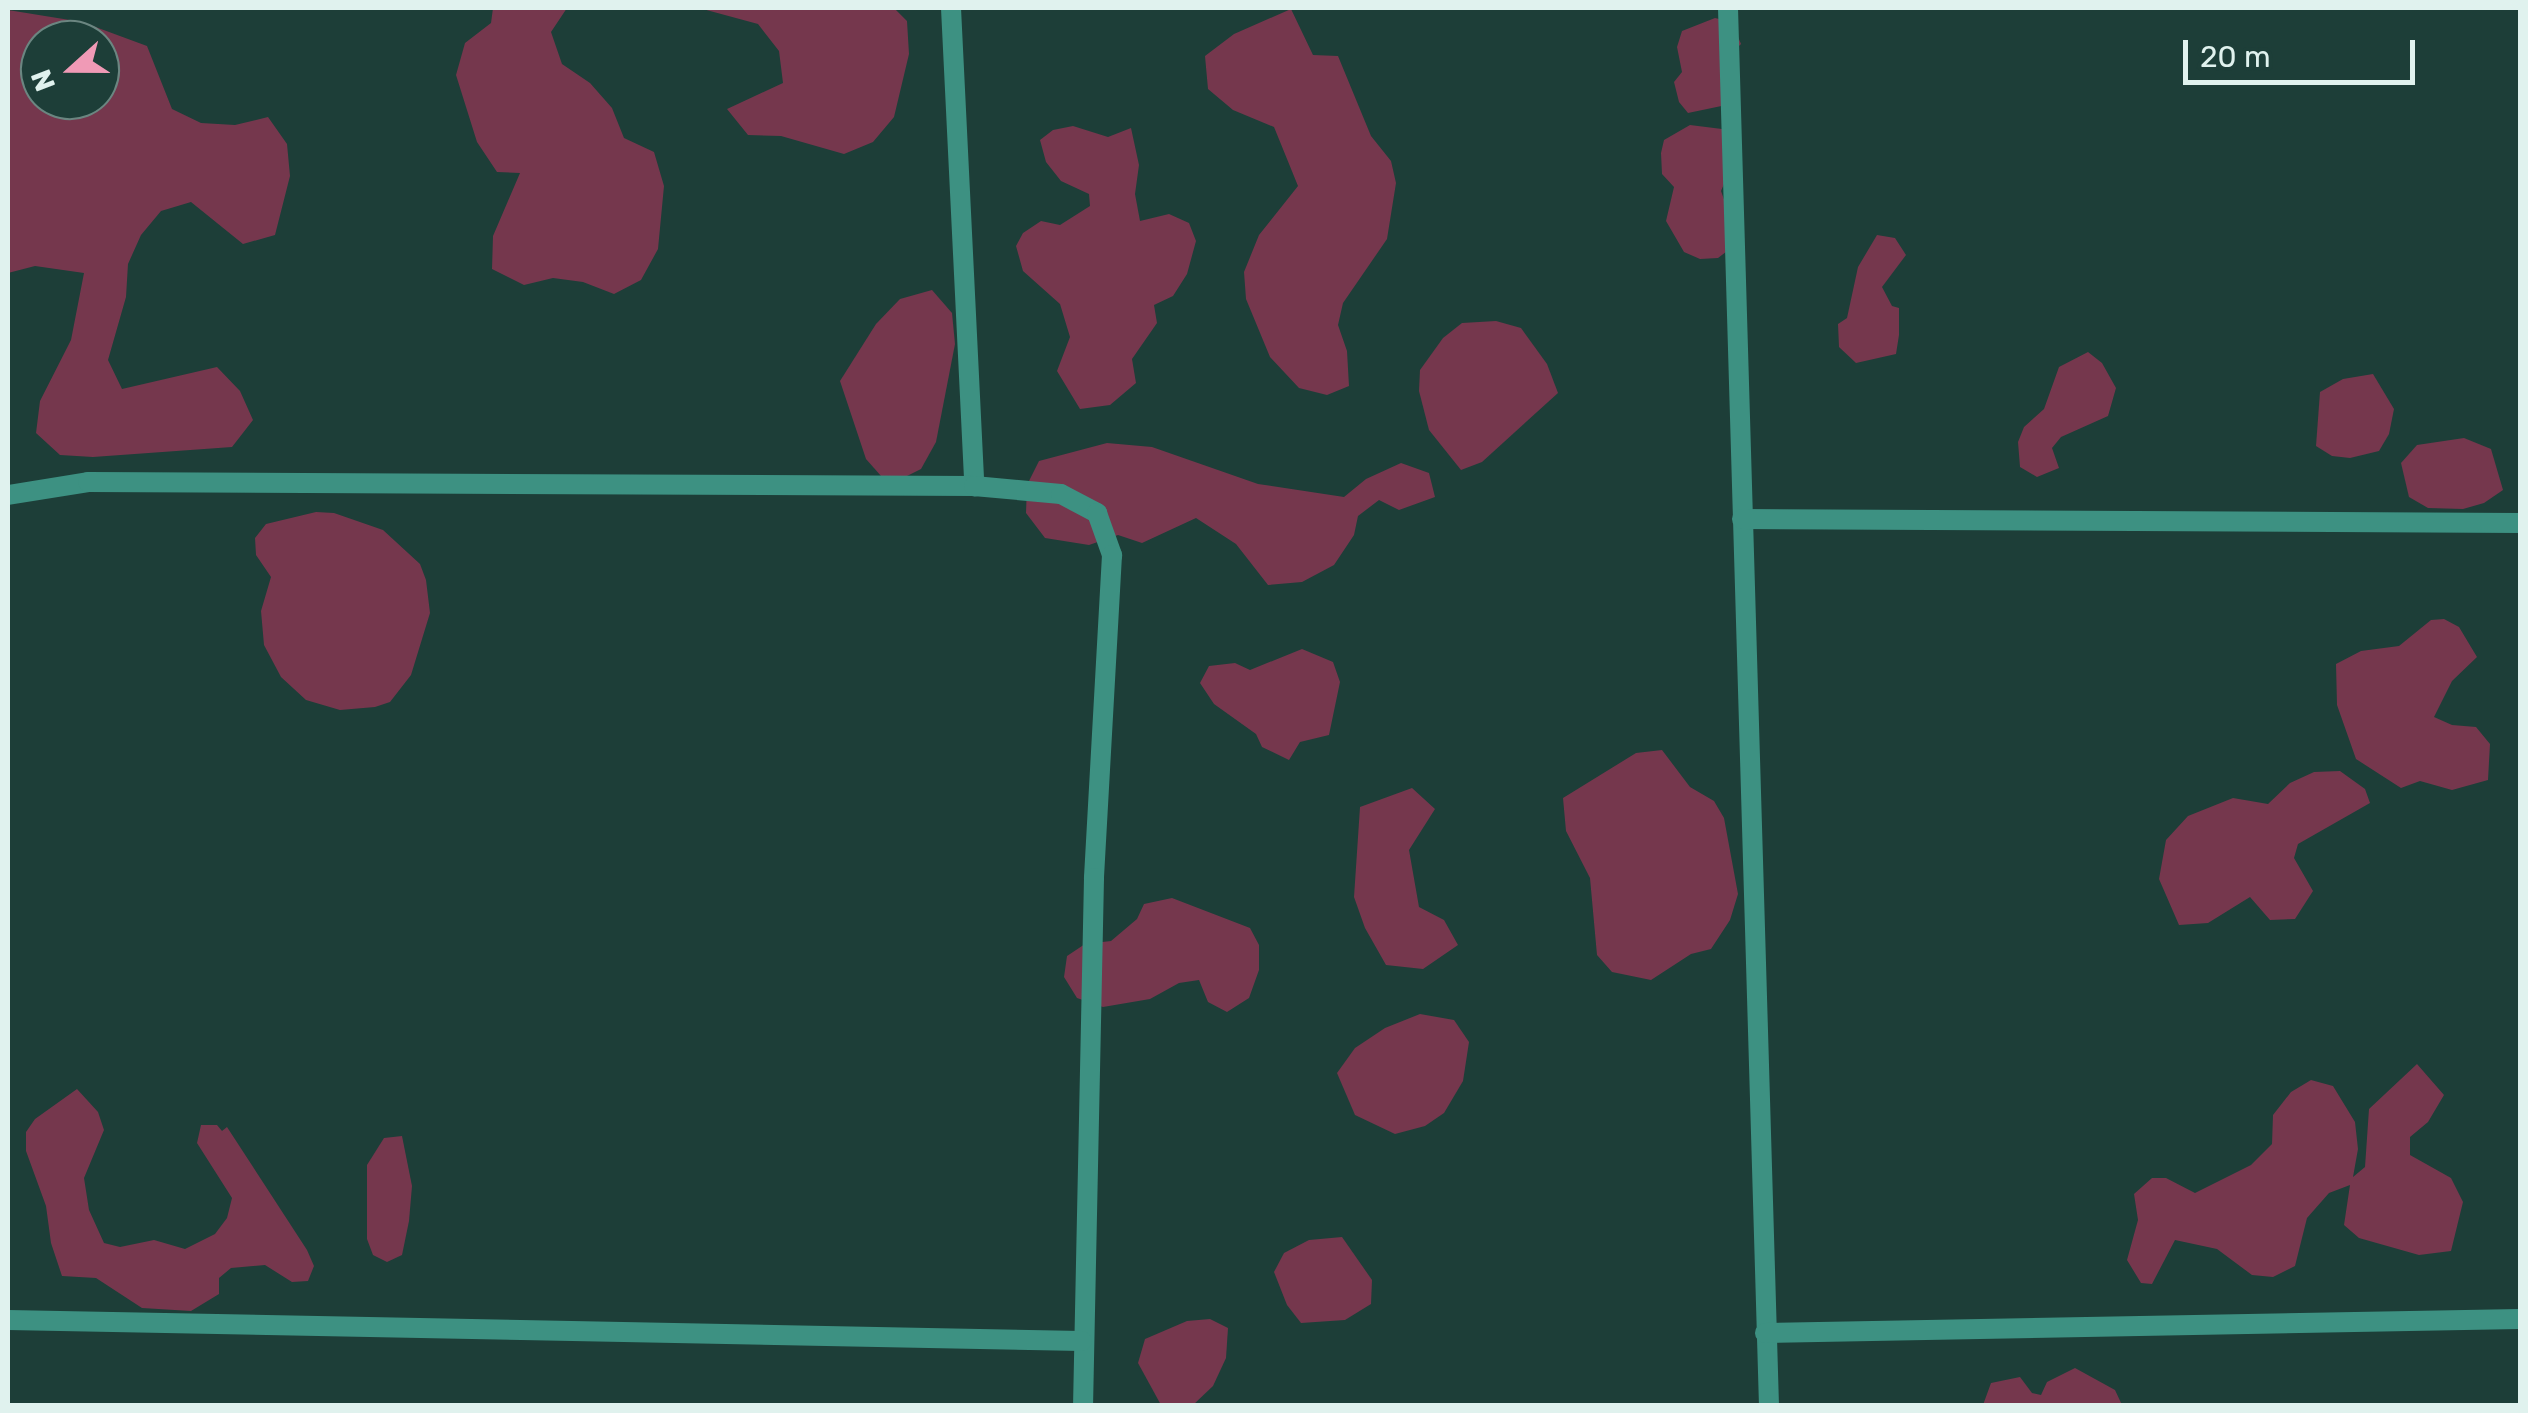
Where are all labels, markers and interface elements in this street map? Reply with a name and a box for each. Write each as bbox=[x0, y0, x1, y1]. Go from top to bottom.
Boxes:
north arrow bbox=[20, 20, 120, 120]
scale bar bbox=[2188, 20, 2420, 82]
text: 20 m bbox=[2200, 39, 2271, 75]
text: N bbox=[24, 65, 62, 96]

